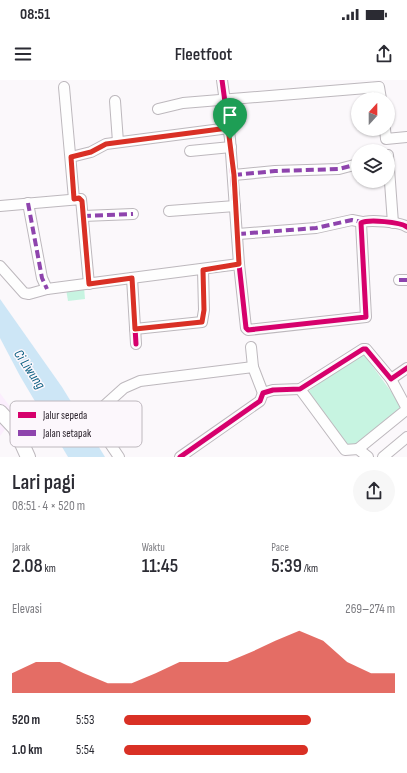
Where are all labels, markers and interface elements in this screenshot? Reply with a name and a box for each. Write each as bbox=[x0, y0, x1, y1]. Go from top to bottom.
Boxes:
text: 08:51 bbox=[20, 5, 50, 24]
icon: menu bbox=[12, 43, 34, 65]
icon: share bbox=[373, 43, 395, 65]
text: Fleetfoot bbox=[175, 44, 232, 65]
north arrow bbox=[351, 92, 395, 136]
map controls bbox=[351, 92, 395, 188]
pin bbox=[213, 98, 247, 139]
icon: arrive bbox=[219, 104, 241, 126]
button: layers bbox=[351, 144, 395, 188]
water label: Ci Liwung bbox=[10, 346, 49, 393]
legend bbox=[10, 401, 142, 447]
text: Jalur sepeda bbox=[42, 409, 87, 422]
text: Jalan setapak bbox=[42, 427, 92, 440]
text: Lari pagi bbox=[12, 469, 75, 496]
button: share bbox=[353, 470, 395, 512]
text: 08:51 · 4 × 520 m bbox=[12, 498, 85, 514]
text: Jarak bbox=[12, 541, 30, 554]
text: Waktu bbox=[142, 541, 165, 554]
text: Pace bbox=[271, 541, 289, 554]
text: 2.08 bbox=[12, 554, 43, 578]
text: 11:45 bbox=[142, 554, 178, 578]
text: 5:39 bbox=[271, 554, 302, 578]
text: km bbox=[43, 562, 56, 575]
text: /km bbox=[302, 562, 318, 575]
text: Elevasi bbox=[12, 601, 42, 617]
text: 269–274 m bbox=[345, 601, 395, 617]
text: 520 m bbox=[12, 712, 40, 728]
text: 5:53 bbox=[76, 712, 94, 728]
text: 1.0 km bbox=[12, 742, 42, 758]
text: 5:54 bbox=[76, 742, 94, 758]

